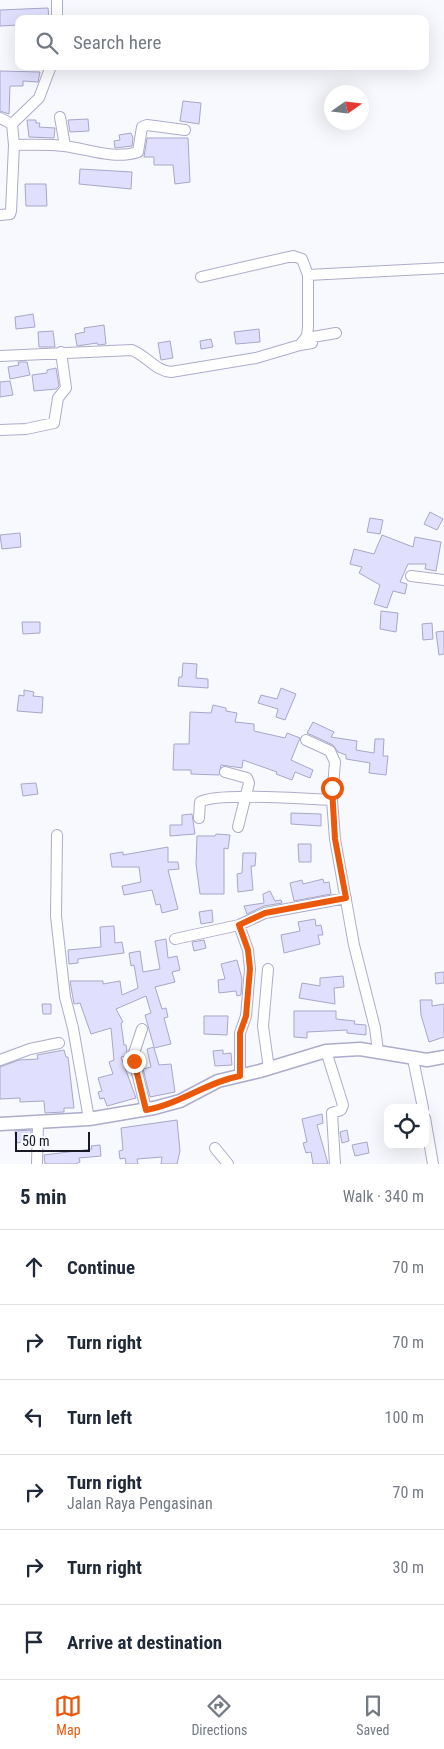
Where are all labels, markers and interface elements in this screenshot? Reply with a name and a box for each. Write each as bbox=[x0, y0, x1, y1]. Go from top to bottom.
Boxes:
search box bbox=[15, 15, 429, 70]
icon: search bbox=[33, 29, 61, 57]
text: Search here bbox=[73, 31, 161, 54]
north arrow bbox=[324, 85, 369, 130]
route start bbox=[321, 777, 344, 800]
route end bbox=[123, 1050, 146, 1073]
map controls bbox=[384, 1104, 429, 1149]
button: locate bbox=[384, 1104, 429, 1149]
scale bar bbox=[15, 1129, 90, 1152]
text: 50 m bbox=[22, 1133, 50, 1149]
text: 5 min bbox=[20, 1185, 67, 1209]
text: Walk · 340 m bbox=[343, 1187, 424, 1206]
icon: ahead bbox=[20, 1253, 48, 1281]
text: Continue bbox=[67, 1256, 135, 1279]
text: 70 m bbox=[392, 1258, 424, 1277]
icon: right bbox=[20, 1328, 48, 1356]
text: Turn right bbox=[67, 1331, 142, 1354]
text: 70 m bbox=[392, 1333, 424, 1352]
icon: left bbox=[20, 1403, 48, 1431]
text: Turn left bbox=[67, 1406, 132, 1429]
text: 100 m bbox=[385, 1408, 424, 1427]
text: Turn right bbox=[67, 1471, 142, 1494]
icon: right bbox=[20, 1478, 48, 1506]
text: 70 m bbox=[392, 1483, 424, 1502]
text: Jalan Raya Pengasinan bbox=[67, 1494, 213, 1513]
icon: right bbox=[20, 1553, 48, 1581]
text: Turn right bbox=[67, 1556, 142, 1579]
text: 30 m bbox=[392, 1558, 424, 1577]
icon: arrive bbox=[20, 1628, 48, 1656]
text: Arrive at destination bbox=[67, 1631, 222, 1654]
tab: Map bbox=[54, 1692, 82, 1738]
tab: Directions bbox=[191, 1692, 247, 1738]
tab: Saved bbox=[356, 1692, 390, 1738]

